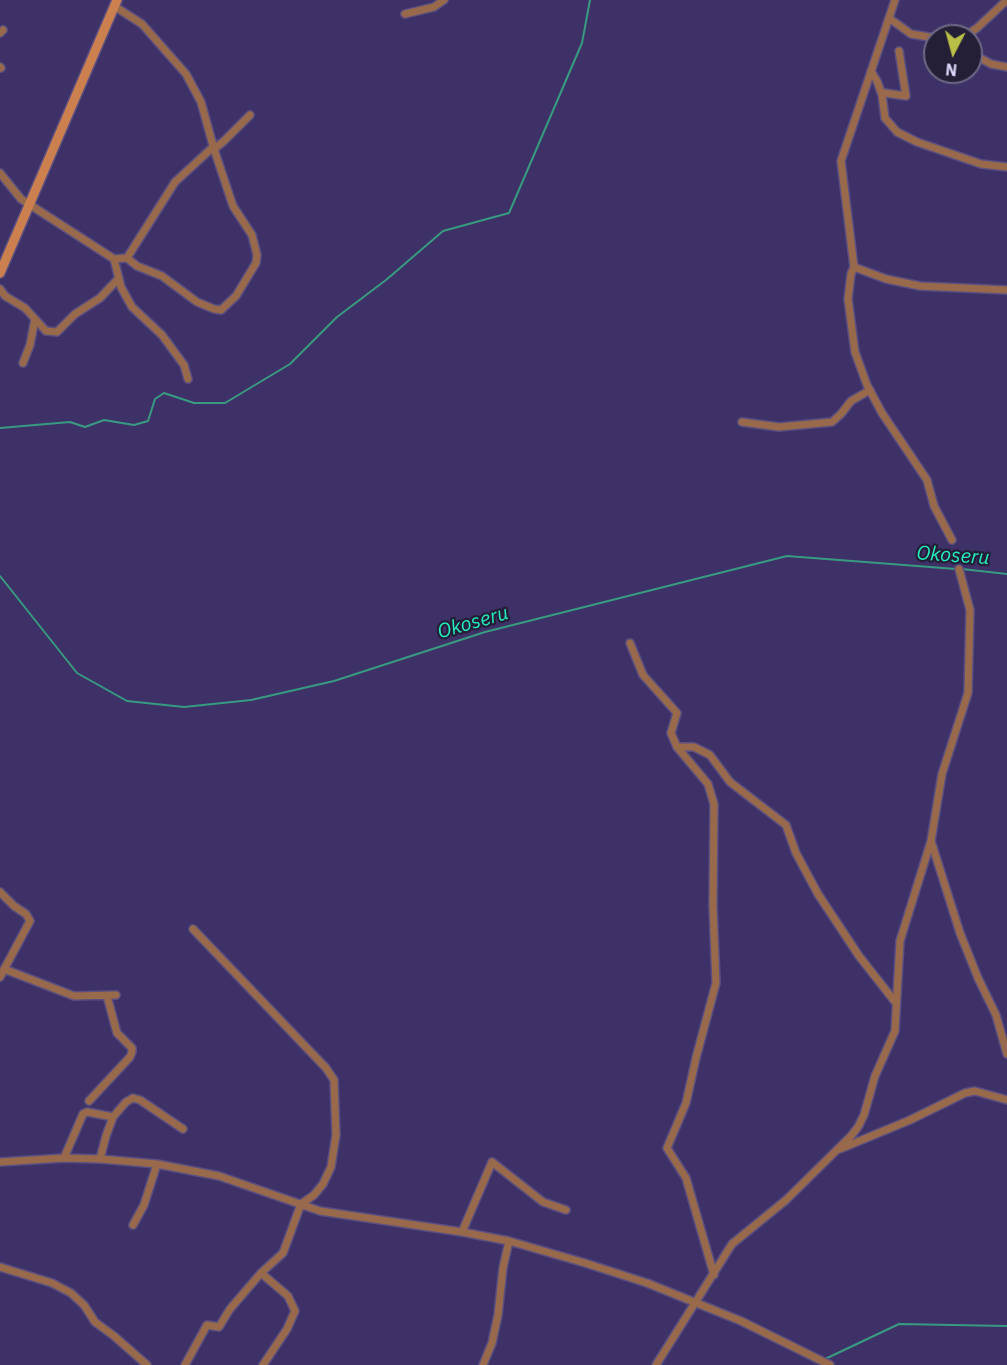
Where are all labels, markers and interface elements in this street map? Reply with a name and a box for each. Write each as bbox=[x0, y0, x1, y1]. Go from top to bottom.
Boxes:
north arrow bbox=[923, 24, 983, 84]
text: N bbox=[945, 59, 958, 80]
water label: Okoseru bbox=[916, 541, 990, 571]
water label: Okoseru bbox=[435, 601, 511, 645]

